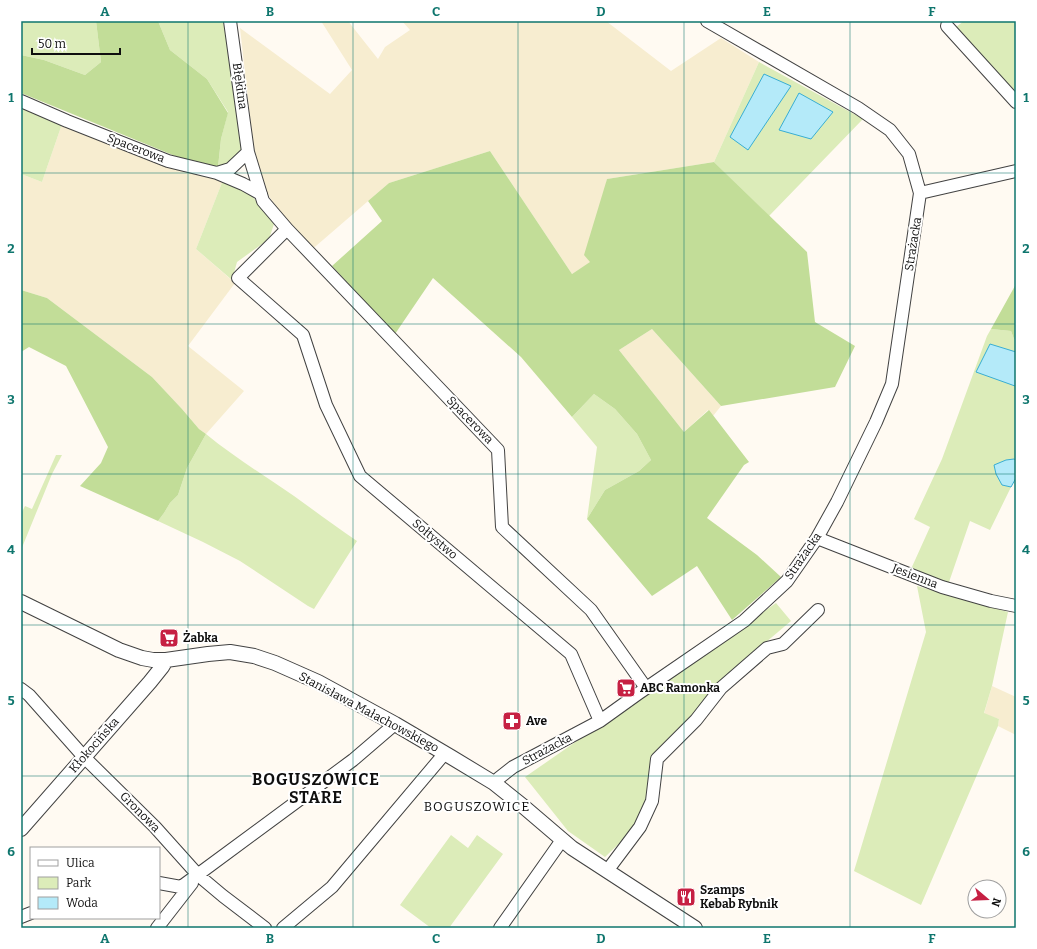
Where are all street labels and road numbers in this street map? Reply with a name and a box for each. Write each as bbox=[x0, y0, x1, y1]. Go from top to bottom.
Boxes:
street label: Błękitna bbox=[230, 62, 250, 111]
street label: Spacerowa bbox=[105, 131, 167, 166]
street label: Strażacka bbox=[902, 216, 924, 272]
street label: Spacerowa bbox=[444, 393, 496, 447]
street label: Sołtystwo bbox=[410, 516, 460, 562]
street label: Strażacka bbox=[782, 529, 825, 582]
street label: Jesienna bbox=[889, 561, 940, 591]
street label: Stanisława Małachowskiego bbox=[297, 669, 441, 755]
street label: Kłokocińska bbox=[66, 714, 122, 776]
street label: Strażacka bbox=[520, 730, 575, 768]
street label: Gronowa bbox=[117, 789, 163, 835]

